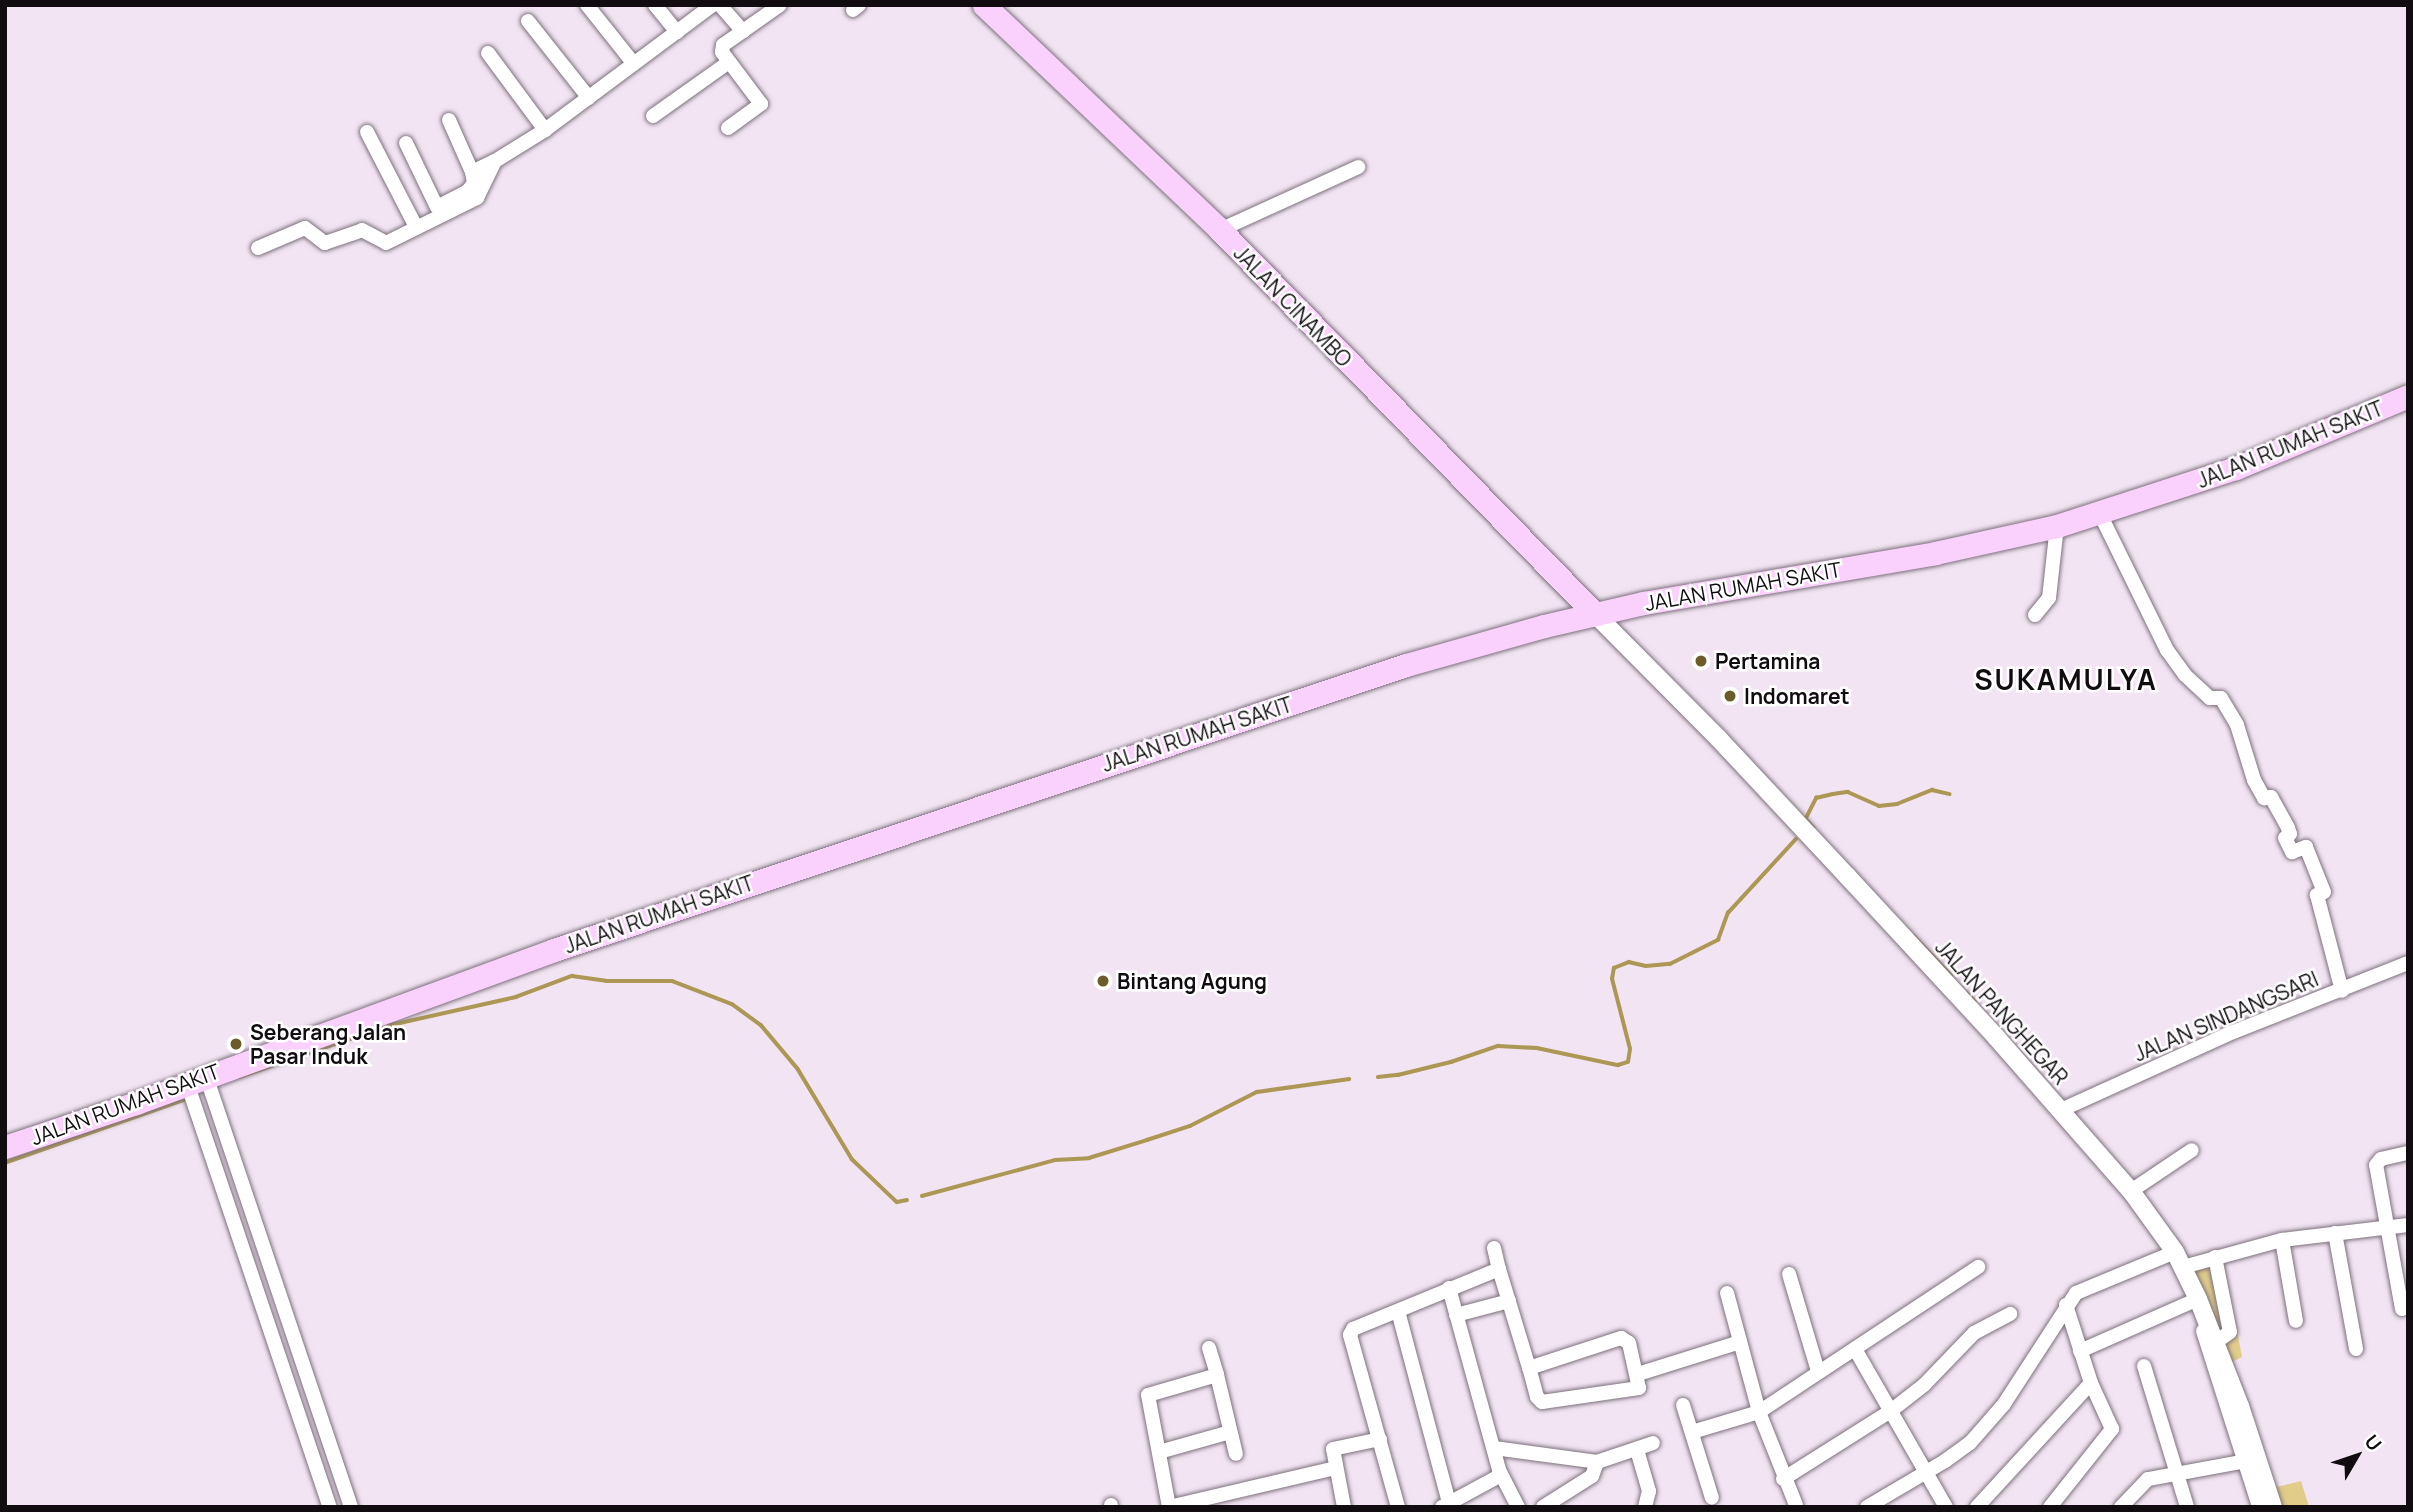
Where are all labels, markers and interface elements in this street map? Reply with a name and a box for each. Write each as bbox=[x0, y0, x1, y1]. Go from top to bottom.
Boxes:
street label: JALAN CINAMBO bbox=[1229, 240, 1357, 372]
street label: JALAN RUMAH SAKIT bbox=[2193, 395, 2387, 493]
street label: JALAN RUMAH SAKIT bbox=[1643, 556, 1843, 616]
place label: Pertamina bbox=[1715, 648, 1820, 674]
marker: Pertamina bbox=[1693, 653, 1709, 669]
district label: SUKAMULYA bbox=[1975, 662, 2157, 696]
place label: Indomaret bbox=[1744, 683, 1850, 709]
marker: Indomaret bbox=[1722, 688, 1738, 704]
street label: JALAN RUMAH SAKIT bbox=[1099, 691, 1295, 777]
street label: JALAN RUMAH SAKIT bbox=[561, 870, 757, 958]
street label: JALAN PANGHEGAR bbox=[1930, 934, 2074, 1090]
street label: JALAN SINDANGSARI bbox=[2130, 966, 2322, 1066]
place label: Bintang Agung bbox=[1117, 968, 1267, 994]
marker: Bintang Agung bbox=[1095, 973, 1111, 989]
place label: Seberang Jalan Pasar Induk bbox=[250, 1019, 406, 1069]
marker: Seberang Jalan Pasar Induk bbox=[228, 1036, 244, 1052]
street label: JALAN RUMAH SAKIT bbox=[27, 1058, 223, 1150]
north arrow bbox=[2322, 1421, 2392, 1491]
text: U bbox=[2359, 1429, 2388, 1456]

